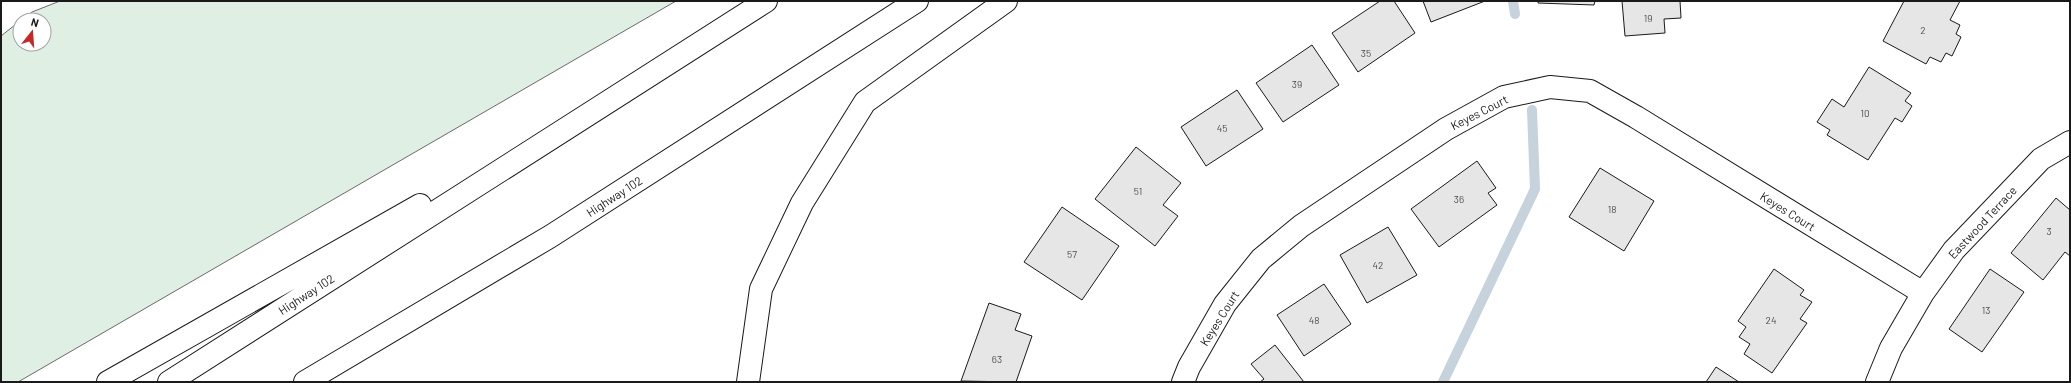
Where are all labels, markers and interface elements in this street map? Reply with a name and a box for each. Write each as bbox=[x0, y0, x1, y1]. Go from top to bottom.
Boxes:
north arrow bbox=[12, 12, 52, 52]
house number: 19 bbox=[1644, 12, 1652, 24]
text: N bbox=[30, 15, 40, 29]
house number: 2 bbox=[1920, 24, 1926, 36]
house number: 35 bbox=[1361, 47, 1371, 59]
house number: 39 bbox=[1292, 78, 1302, 90]
street label: Keyes Court bbox=[1448, 92, 1510, 132]
house number: 10 bbox=[1860, 107, 1870, 119]
house number: 45 bbox=[1217, 122, 1227, 134]
street label: Highway 102 bbox=[584, 173, 644, 219]
street label: Eastwood Terrace bbox=[1945, 183, 2019, 261]
house number: 51 bbox=[1134, 185, 1142, 197]
street label: Keyes Court bbox=[1758, 189, 1818, 233]
house number: 36 bbox=[1454, 193, 1464, 205]
house number: 18 bbox=[1608, 203, 1616, 215]
house number: 3 bbox=[2046, 225, 2052, 237]
house number: 57 bbox=[1067, 248, 1077, 260]
house number: 42 bbox=[1373, 259, 1383, 271]
street label: Highway 102 bbox=[276, 271, 336, 317]
street label: Keyes Court bbox=[1197, 288, 1241, 348]
house number: 13 bbox=[1982, 304, 1990, 316]
house number: 48 bbox=[1309, 314, 1319, 326]
house number: 24 bbox=[1766, 314, 1776, 326]
house number: 63 bbox=[992, 353, 1002, 365]

